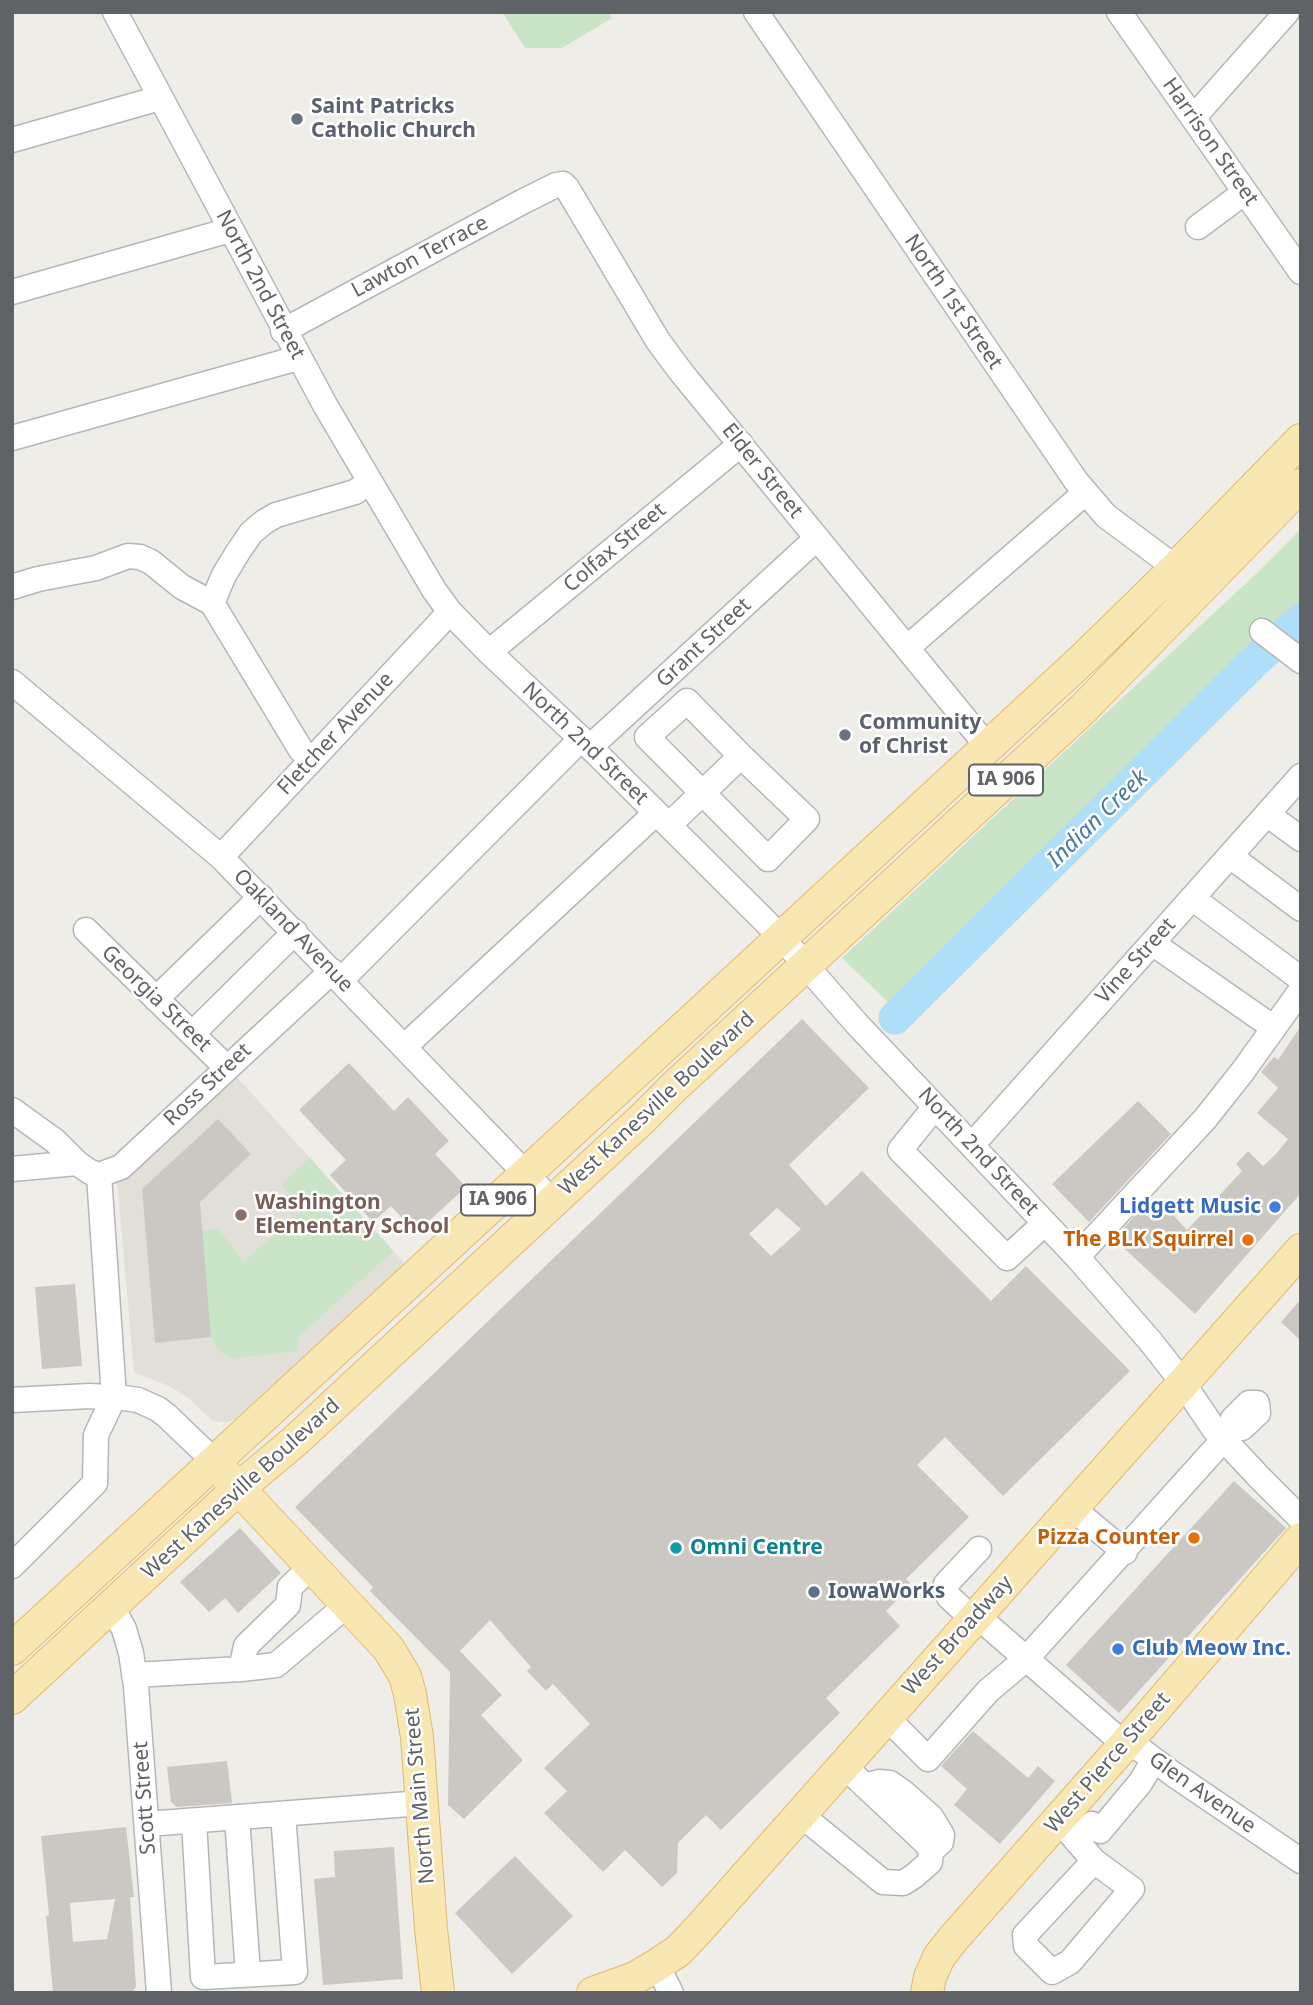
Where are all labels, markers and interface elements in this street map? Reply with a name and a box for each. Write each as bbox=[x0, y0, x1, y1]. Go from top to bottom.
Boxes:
street label: Harrison Street bbox=[1157, 73, 1263, 211]
place label: Saint Patricks Catholic Church bbox=[311, 94, 476, 144]
marker: Saint Patricks Catholic Church bbox=[289, 111, 305, 127]
street label: North 2nd Street bbox=[210, 206, 310, 364]
street label: Lawton Terrace bbox=[348, 211, 492, 303]
street label: North 1st Street bbox=[899, 230, 1007, 374]
street label: Elder Street bbox=[716, 419, 808, 523]
street label: Colfax Street bbox=[559, 498, 671, 598]
street label: Grant Street bbox=[652, 593, 756, 693]
street label: Fletcher Avenue bbox=[273, 667, 399, 801]
street label: North 2nd Street bbox=[517, 678, 653, 810]
place label: Community of Christ bbox=[859, 710, 981, 760]
marker: Community of Christ bbox=[837, 727, 853, 743]
road number: IA 906 bbox=[969, 764, 1043, 796]
water label: Indian Creek bbox=[1042, 764, 1154, 874]
street label: Oakland Avenue bbox=[228, 864, 358, 998]
street label: Vine Street bbox=[1091, 913, 1181, 1009]
street label: Georgia Street bbox=[96, 940, 216, 1058]
street label: West Kanesville Boulevard bbox=[554, 1007, 760, 1201]
street label: Ross Street bbox=[159, 1038, 257, 1132]
street label: North 2nd Street bbox=[912, 1083, 1044, 1221]
road number: IA 906 bbox=[461, 1184, 535, 1216]
place label: Washington Elementary School bbox=[255, 1190, 449, 1240]
place label: Lidgett Music bbox=[1119, 1194, 1261, 1220]
marker: Lidgett Music bbox=[1267, 1199, 1283, 1215]
marker: Washington Elementary School bbox=[233, 1207, 249, 1223]
place label: The BLK Squirrel bbox=[1063, 1227, 1234, 1253]
marker: The BLK Squirrel bbox=[1240, 1232, 1256, 1248]
street label: West Kanesville Boulevard bbox=[137, 1393, 345, 1585]
place label: Pizza Counter bbox=[1037, 1525, 1180, 1551]
marker: Pizza Counter bbox=[1186, 1530, 1202, 1546]
place label: Omni Centre bbox=[690, 1535, 823, 1561]
marker: Omni Centre bbox=[668, 1540, 684, 1556]
street label: West Broadway bbox=[898, 1571, 1018, 1701]
place label: IowaWorks bbox=[828, 1579, 945, 1605]
marker: IowaWorks bbox=[806, 1584, 822, 1600]
place label: Club Meow Inc. bbox=[1132, 1636, 1291, 1662]
marker: Club Meow Inc. bbox=[1110, 1641, 1126, 1657]
street label: West Pierce Street bbox=[1040, 1687, 1176, 1839]
street label: North Main Street bbox=[400, 1707, 440, 1885]
street label: Scott Street bbox=[128, 1740, 162, 1856]
street label: Glen Avenue bbox=[1144, 1747, 1260, 1839]

